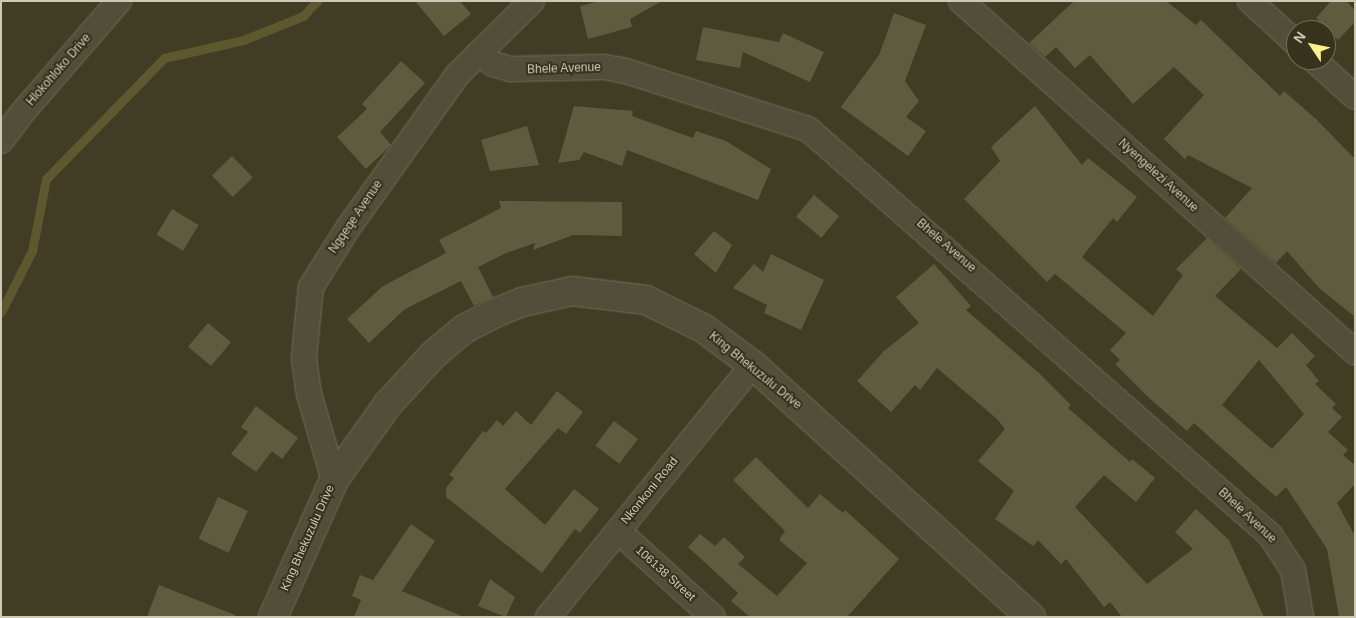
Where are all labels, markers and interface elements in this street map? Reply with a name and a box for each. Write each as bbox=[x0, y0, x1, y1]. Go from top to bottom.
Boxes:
north arrow bbox=[1286, 20, 1336, 70]
text: N bbox=[1290, 29, 1309, 46]
street label: Hlokohloko Drive bbox=[24, 31, 94, 109]
street label: Bhele Avenue bbox=[527, 61, 601, 77]
street label: Nyengelezi Avenue bbox=[1115, 136, 1201, 216]
street label: Ngqeqe Avenue bbox=[326, 177, 386, 257]
street label: Bhele Avenue bbox=[913, 216, 979, 276]
street label: King Bhekuzulu Drive bbox=[706, 329, 804, 413]
street label: Nkonkoni Road bbox=[619, 455, 681, 527]
street label: King Bhekuzulu Drive bbox=[278, 483, 338, 593]
street label: Bhele Avenue bbox=[1215, 485, 1279, 547]
street label: 106138 Street bbox=[632, 543, 698, 605]

